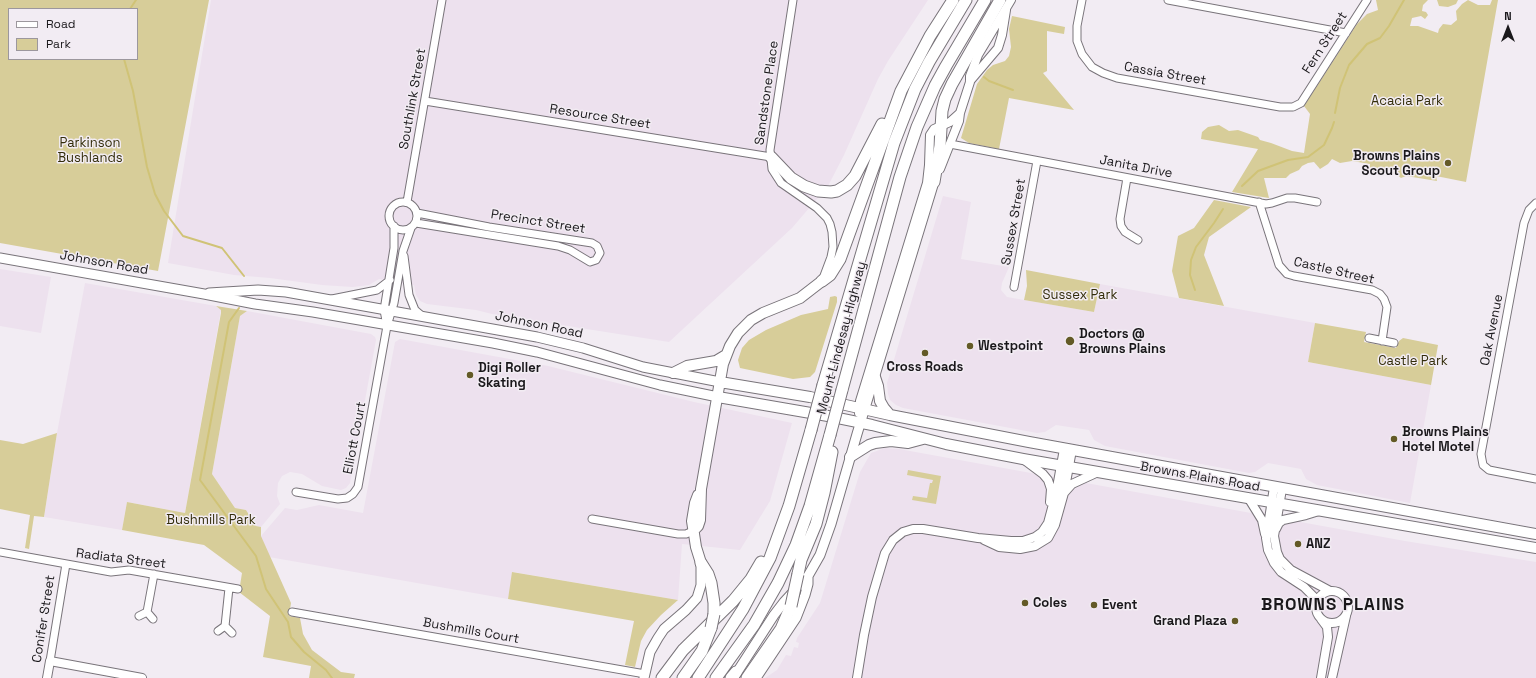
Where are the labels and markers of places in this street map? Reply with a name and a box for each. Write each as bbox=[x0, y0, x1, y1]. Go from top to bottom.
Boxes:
place label: Browns Plains Scout Group bbox=[1353, 148, 1440, 179]
marker: Browns Plains Scout Group bbox=[1443, 158, 1453, 168]
place label: Doctors @ Browns Plains bbox=[1079, 326, 1166, 357]
marker: Doctors @ Browns Plains bbox=[1064, 335, 1076, 347]
place label: Westpoint bbox=[978, 338, 1043, 354]
marker: Westpoint bbox=[965, 341, 975, 351]
marker: Cross Roads bbox=[920, 348, 930, 358]
place label: Cross Roads bbox=[887, 359, 963, 375]
place label: Digi Roller Skating bbox=[478, 360, 541, 391]
marker: Digi Roller Skating bbox=[465, 370, 475, 380]
place label: Browns Plains Hotel Motel bbox=[1402, 424, 1489, 455]
marker: Browns Plains Hotel Motel bbox=[1389, 434, 1399, 444]
place label: ANZ bbox=[1306, 536, 1330, 552]
marker: ANZ bbox=[1293, 539, 1303, 549]
place label: Coles bbox=[1033, 595, 1067, 611]
place label: Event bbox=[1102, 597, 1137, 613]
marker: Coles bbox=[1020, 598, 1030, 608]
marker: Event bbox=[1089, 600, 1099, 610]
place label: Grand Plaza bbox=[1153, 613, 1227, 629]
marker: Grand Plaza bbox=[1230, 616, 1240, 626]

